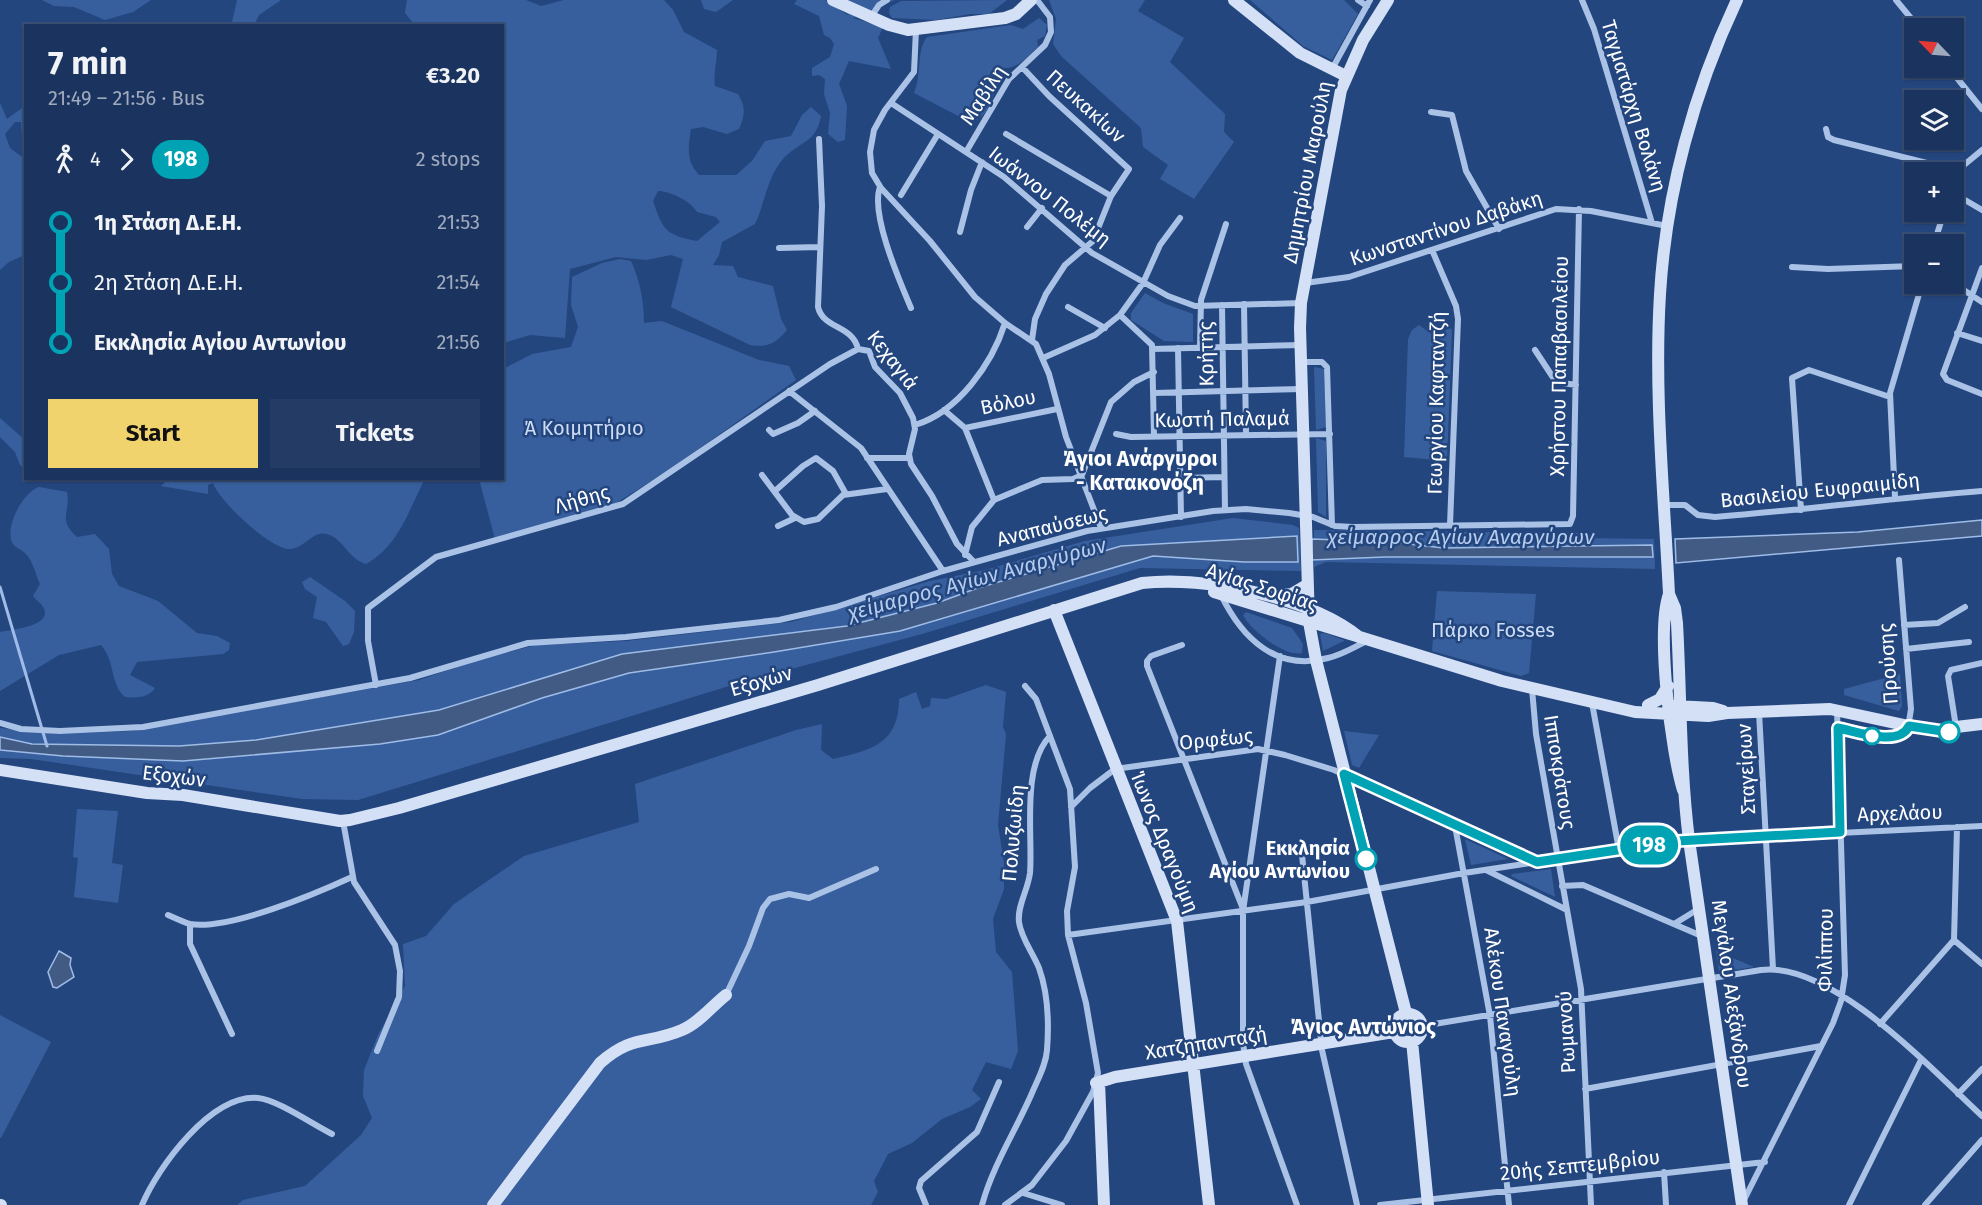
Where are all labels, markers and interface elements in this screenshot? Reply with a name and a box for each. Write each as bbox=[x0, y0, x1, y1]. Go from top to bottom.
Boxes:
street label: Ταγματάρχη Βολάνη bbox=[1596, 17, 1672, 195]
north arrow bbox=[1904, 18, 1964, 78]
map controls bbox=[1904, 18, 1964, 294]
text: 7 min bbox=[48, 43, 128, 83]
street label: Μαβίλη bbox=[955, 60, 1011, 130]
text: €3.20 bbox=[426, 62, 480, 89]
street label: Πευκακίων bbox=[1042, 64, 1131, 148]
street label: Δημητρίου Μαρούλη bbox=[1278, 79, 1336, 265]
text: 21:49 – 21:56 · Bus bbox=[48, 86, 205, 110]
button: layers bbox=[1904, 90, 1964, 150]
street label: Ιωάννου Πολέμη bbox=[984, 141, 1116, 251]
icon: walk bbox=[48, 143, 81, 176]
icon: forward bbox=[110, 143, 143, 176]
text: 198 bbox=[164, 146, 197, 172]
text: 4 bbox=[90, 147, 101, 171]
text: 2 stops bbox=[416, 147, 480, 171]
button: + bbox=[1904, 162, 1964, 222]
street label: Κωνσταντίνου Δαβάκη bbox=[1347, 186, 1545, 270]
text: 1η Στάση Δ.Ε.Η. bbox=[94, 209, 242, 236]
text: 21:53 bbox=[437, 210, 480, 234]
button: − bbox=[1904, 234, 1964, 294]
street label: Χρήστου Παπαβασιλείου bbox=[1545, 255, 1573, 477]
text: 2η Στάση Δ.Ε.Η. bbox=[94, 269, 243, 296]
text: 21:54 bbox=[436, 270, 480, 294]
street label: Γεωργίου Καφταντζή bbox=[1422, 311, 1450, 495]
street label: Κρήτης bbox=[1193, 321, 1219, 387]
street label: Κεχαγιά bbox=[862, 326, 924, 394]
text: Εκκλησία Αγίου Αντωνίου bbox=[94, 329, 346, 356]
text: 21:56 bbox=[436, 330, 480, 354]
street label: Βόλου bbox=[978, 384, 1038, 420]
button: Start bbox=[48, 399, 258, 468]
button: Tickets bbox=[270, 399, 480, 468]
street label: Κωστή Παλαμά bbox=[1154, 406, 1290, 432]
park label: Ά Κοιμητήριο bbox=[524, 416, 644, 440]
district label: Άγιοι Ανάργυροι - Κατακονόζη bbox=[1063, 446, 1217, 496]
street label: Βασιλείου Ευφραιμίδη bbox=[1719, 468, 1921, 512]
street label: Λήθης bbox=[552, 480, 612, 518]
street label: Αναπαύσεως bbox=[994, 501, 1110, 551]
water label: χείμαρρος Αγίων Αναργύρων bbox=[1326, 524, 1595, 550]
water label: χείμαρρος Αγίων Αναργύρων bbox=[843, 532, 1110, 627]
street label: Αγίας Σοφίας bbox=[1203, 558, 1321, 616]
park label: Πάρκο Fosses bbox=[1431, 618, 1555, 642]
street label: Προύσης bbox=[1873, 623, 1903, 705]
street label: Εξοχών bbox=[727, 661, 795, 701]
street label: Ιπποκράτους bbox=[1539, 713, 1581, 831]
unlabelled marker bbox=[1938, 721, 1960, 743]
street label: Ορφέως bbox=[1178, 723, 1254, 755]
street label: Σταγείρων bbox=[1732, 723, 1760, 815]
unlabelled marker bbox=[1863, 727, 1881, 745]
street label: Εξοχών bbox=[141, 760, 207, 792]
street label: Ίωνος Δραγούμη bbox=[1126, 768, 1204, 916]
street label: Πολυζωίδη bbox=[997, 783, 1029, 883]
street label: Αρχελάου bbox=[1857, 800, 1943, 826]
line badge: 198 bbox=[1614, 826, 1684, 864]
text: 198 bbox=[1632, 832, 1666, 858]
place label: Εκκλησία Αγίου Αντωνίου bbox=[1209, 836, 1350, 883]
marker: Εκκλησία Αγίου Αντωνίου bbox=[1355, 848, 1377, 870]
street label: Μεγάλου Αλεξάνδρου bbox=[1707, 898, 1757, 1090]
street label: Φιλίππου bbox=[1812, 908, 1838, 992]
street label: Αλέκου Παναγούλη bbox=[1479, 926, 1527, 1098]
street label: Ρωμανού bbox=[1552, 990, 1580, 1074]
district label: Άγιος Αντώνιος bbox=[1290, 1014, 1436, 1040]
street label: Χατζηπανταζή bbox=[1143, 1022, 1269, 1064]
street label: 20ής Σεπτεμβρίου bbox=[1499, 1145, 1661, 1185]

